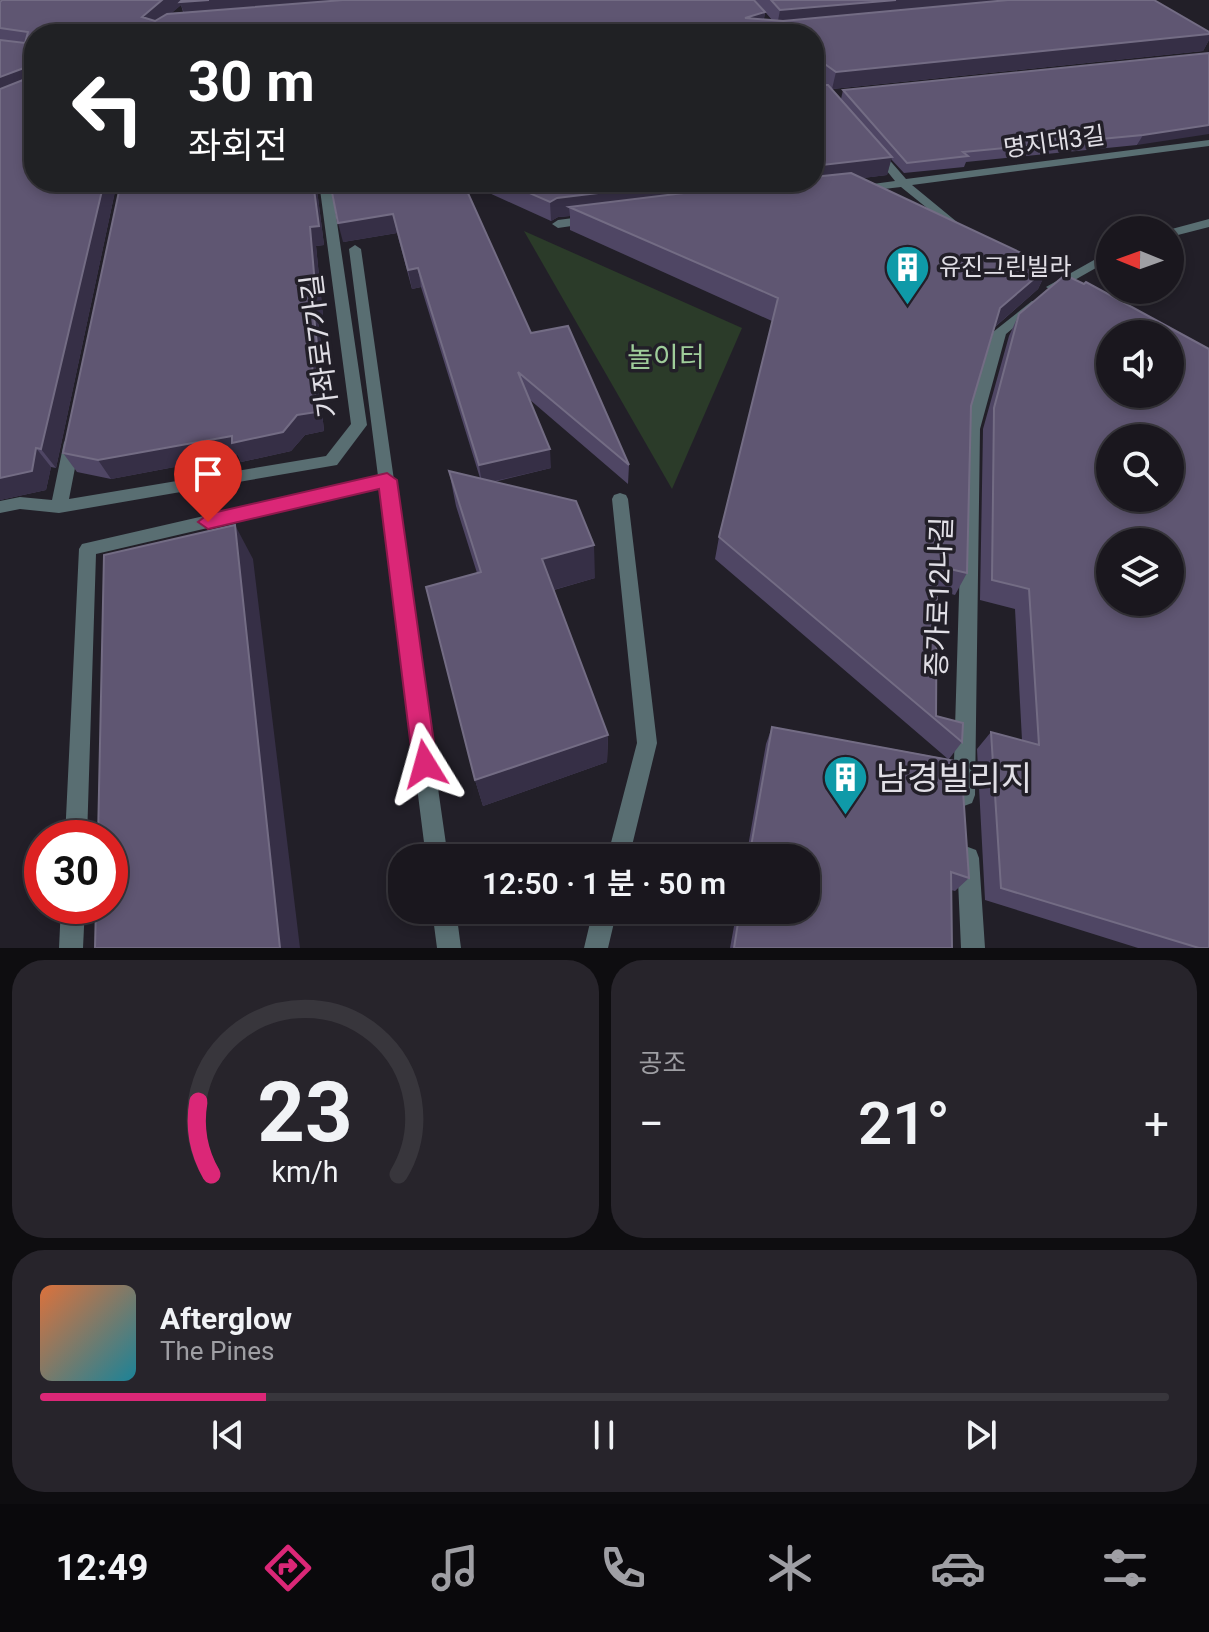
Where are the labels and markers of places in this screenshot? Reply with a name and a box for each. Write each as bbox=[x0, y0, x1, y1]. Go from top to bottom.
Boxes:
building icon: 유진그린빌라 bbox=[884, 243, 932, 306]
place label: 유진그린빌라 bbox=[939, 253, 1071, 281]
pin bbox=[174, 440, 242, 522]
building icon: 남경빌리지 bbox=[821, 754, 869, 817]
place label: 남경빌리지 bbox=[876, 758, 1032, 798]

